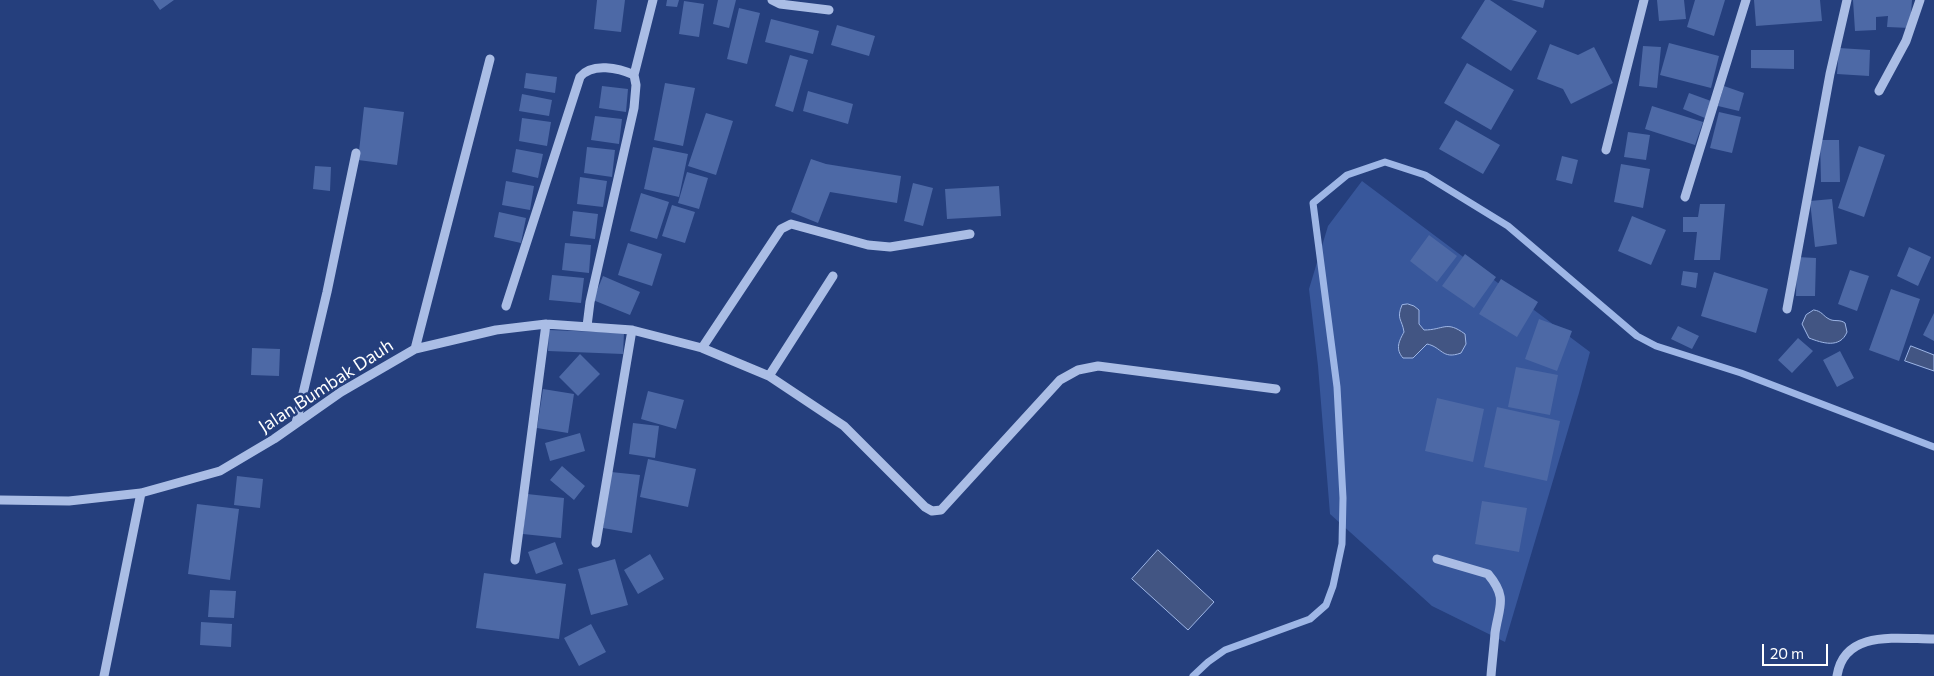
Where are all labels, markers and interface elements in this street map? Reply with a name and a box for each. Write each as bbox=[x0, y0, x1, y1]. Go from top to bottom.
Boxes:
street label: Jalan Bumbak Dauh bbox=[255, 334, 397, 438]
scale bar bbox=[1764, 634, 1830, 666]
text: 20 m bbox=[1770, 644, 1804, 662]

